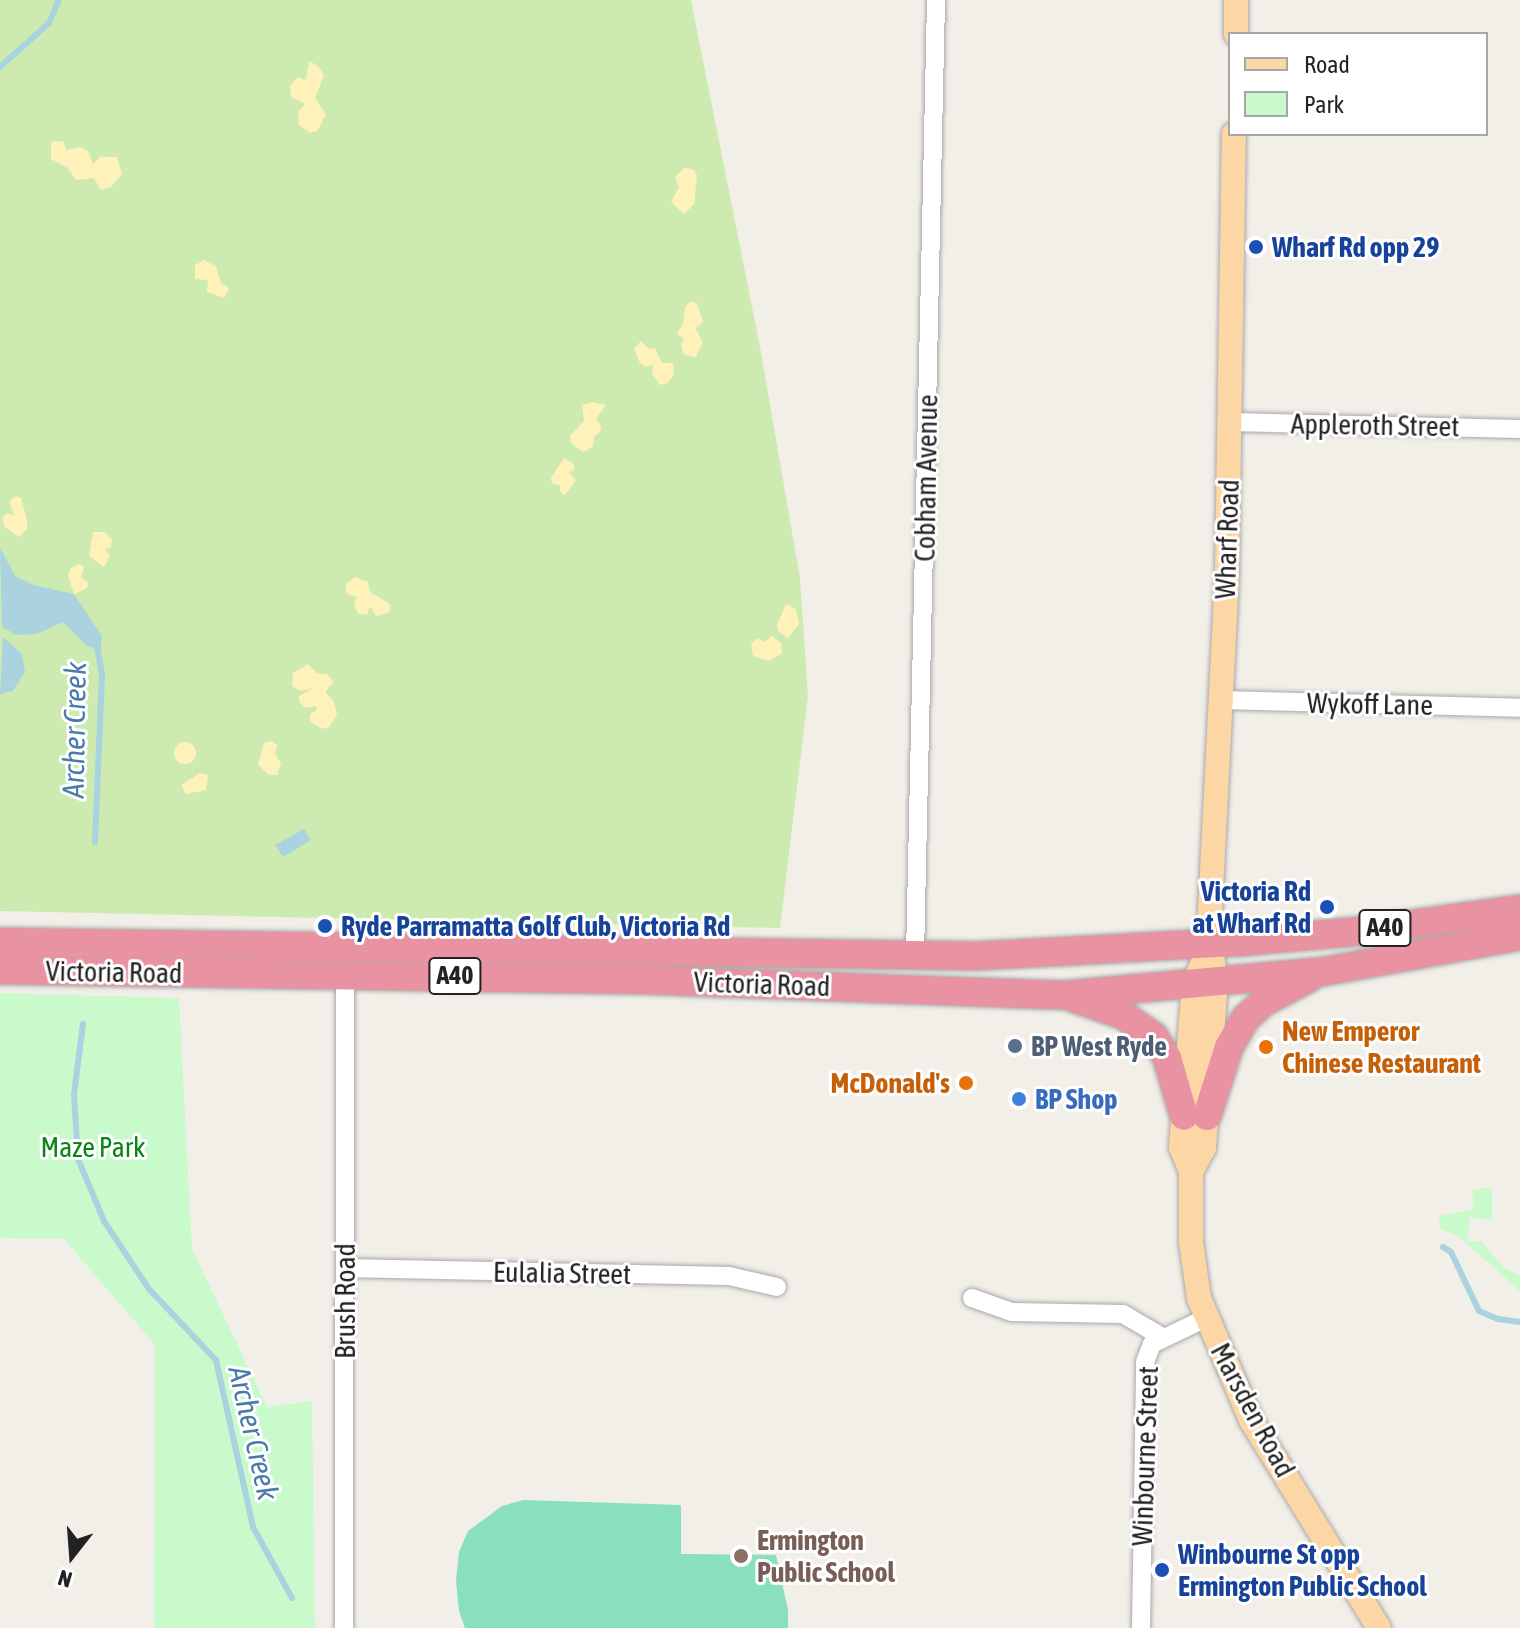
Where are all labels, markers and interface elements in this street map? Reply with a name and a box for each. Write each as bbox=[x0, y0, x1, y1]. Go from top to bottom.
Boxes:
legend bbox=[1228, 32, 1488, 136]
text: Road bbox=[1304, 51, 1350, 78]
text: Park bbox=[1304, 91, 1344, 118]
place label: Wharf Rd opp 29 bbox=[1272, 230, 1439, 264]
marker: Wharf Rd opp 29 bbox=[1247, 238, 1265, 256]
street label: Cobham Avenue bbox=[908, 394, 944, 562]
street label: Appleroth Street bbox=[1290, 407, 1460, 443]
street label: Wharf Road bbox=[1208, 479, 1246, 599]
water label: Archer Creek bbox=[55, 662, 93, 798]
street label: Wykoff Lane bbox=[1307, 686, 1433, 722]
place label: Victoria Rd at Wharf Rd bbox=[1192, 874, 1311, 940]
marker: Victoria Rd at Wharf Rd bbox=[1318, 898, 1336, 916]
road number: A40 bbox=[1357, 906, 1413, 950]
place label: Ryde Parramatta Golf Club, Victoria Rd bbox=[341, 909, 730, 943]
marker: Ryde Parramatta Golf Club, Victoria Rd bbox=[316, 917, 334, 935]
street label: Victoria Road bbox=[45, 954, 183, 990]
road number: A40 bbox=[427, 954, 483, 998]
street label: Victoria Road bbox=[693, 965, 831, 1003]
place label: New Emperor Chinese Restaurant bbox=[1282, 1014, 1481, 1080]
place label: BP West Ryde bbox=[1031, 1029, 1167, 1063]
marker: BP West Ryde bbox=[1006, 1037, 1024, 1055]
marker: New Emperor Chinese Restaurant bbox=[1257, 1038, 1275, 1056]
place label: McDonald's bbox=[831, 1066, 950, 1100]
marker: McDonald's bbox=[957, 1074, 975, 1092]
place label: BP Shop bbox=[1035, 1082, 1118, 1116]
marker: BP Shop bbox=[1010, 1090, 1028, 1108]
park label: Maze Park bbox=[41, 1130, 145, 1164]
street label: Brush Road bbox=[328, 1243, 362, 1359]
street label: Eulalia Street bbox=[493, 1255, 631, 1291]
street label: Marsden Road bbox=[1204, 1337, 1302, 1483]
water label: Archer Creek bbox=[221, 1363, 287, 1503]
street label: Winbourne Street bbox=[1125, 1365, 1165, 1547]
north arrow bbox=[32, 1516, 112, 1596]
place label: Ermington Public School bbox=[757, 1523, 895, 1589]
place label: Winbourne St opp Ermington Public School bbox=[1178, 1537, 1427, 1603]
marker: Ermington Public School bbox=[732, 1547, 750, 1565]
marker: Winbourne St opp Ermington Public School bbox=[1153, 1561, 1171, 1579]
text: N bbox=[55, 1565, 75, 1593]

